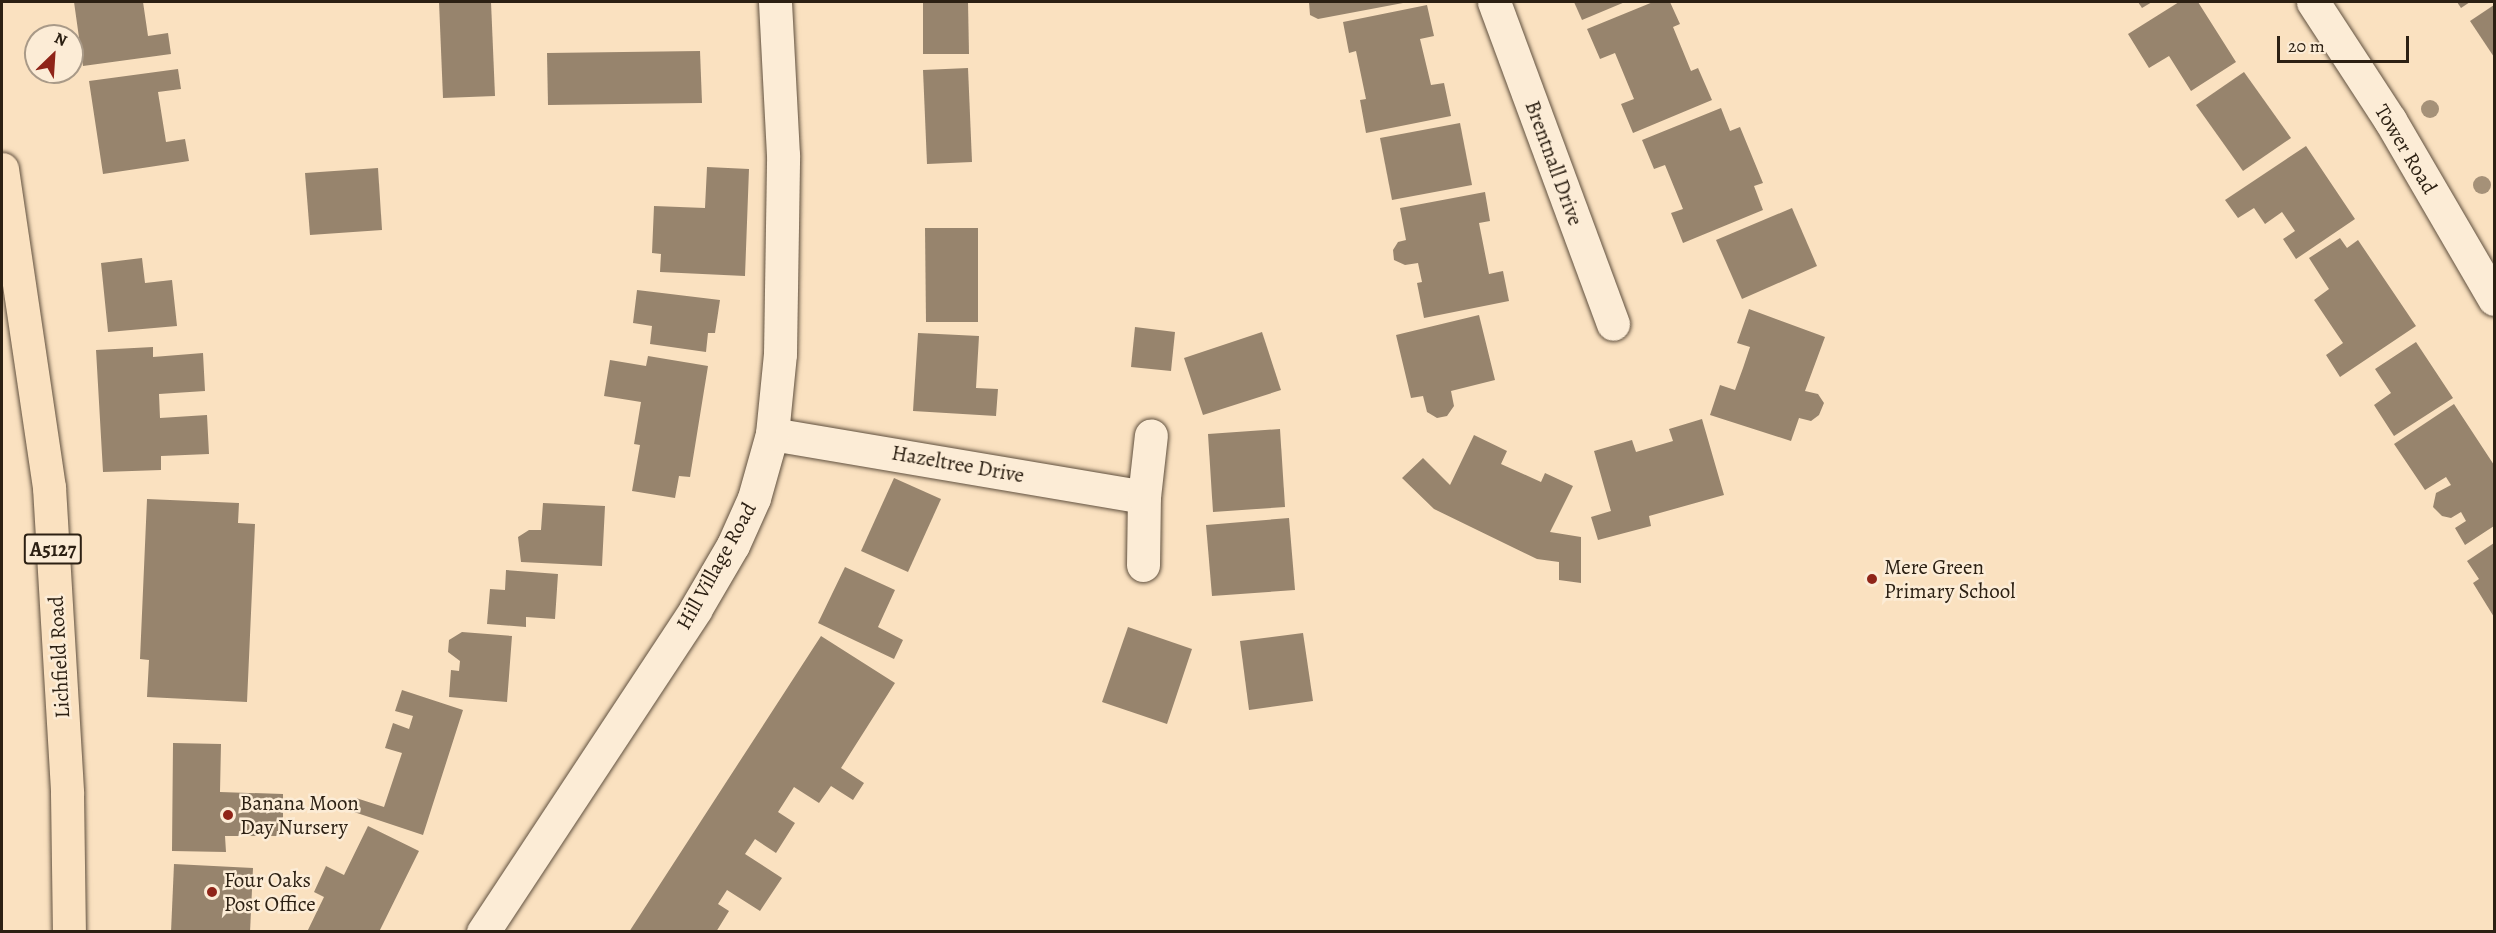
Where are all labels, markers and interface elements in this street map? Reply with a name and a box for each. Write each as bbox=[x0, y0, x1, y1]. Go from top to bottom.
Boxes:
north arrow bbox=[24, 24, 84, 84]
scale bar bbox=[2280, 24, 2412, 62]
text: N bbox=[51, 27, 71, 52]
text: 20 m bbox=[2288, 34, 2325, 58]
street label: Brentnall Drive bbox=[1520, 97, 1588, 229]
street label: Tower Road bbox=[2369, 100, 2443, 198]
street label: Hazeltree Drive bbox=[890, 440, 1026, 488]
street label: Hill Village Road bbox=[671, 498, 761, 634]
road number: A5127 bbox=[23, 532, 83, 566]
place label: Mere Green Primary School bbox=[1884, 554, 2015, 604]
marker: Mere Green Primary School bbox=[1865, 572, 1879, 586]
street label: Lichfield Road bbox=[43, 595, 75, 719]
place label: Banana Moon Day Nursery bbox=[240, 790, 359, 840]
marker: Banana Moon Day Nursery bbox=[221, 808, 235, 822]
place label: Four Oaks Post Office bbox=[224, 867, 316, 917]
marker: Four Oaks Post Office bbox=[205, 885, 219, 899]

